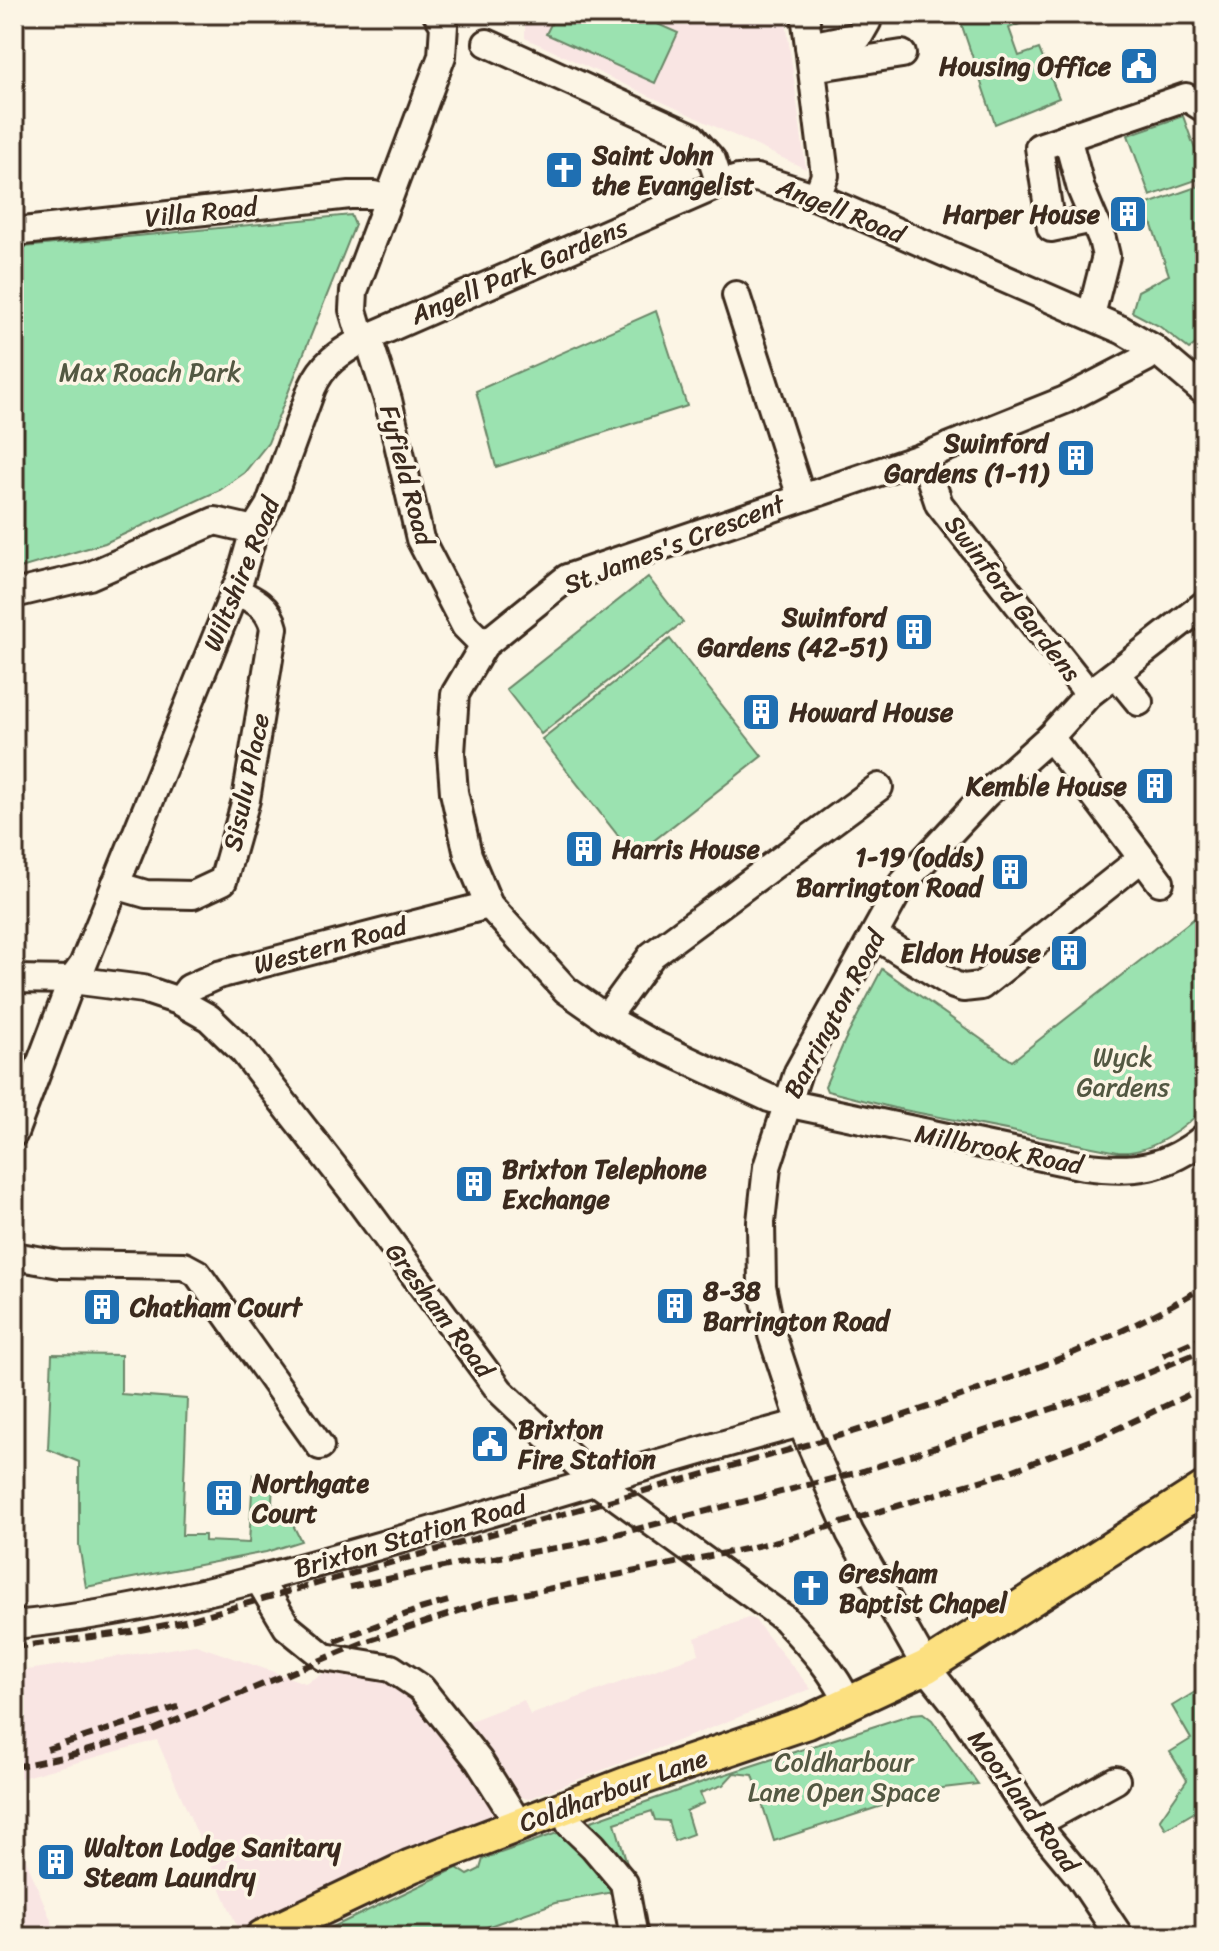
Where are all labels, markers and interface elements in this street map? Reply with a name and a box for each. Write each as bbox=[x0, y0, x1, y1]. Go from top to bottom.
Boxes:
place label: Housing Office bbox=[939, 43, 1112, 89]
public building icon: Housing Office bbox=[1118, 45, 1160, 87]
place label: Saint John the Evangelist bbox=[591, 132, 755, 208]
church icon: Saint John the Evangelist bbox=[543, 149, 585, 191]
street label: Angell Road bbox=[769, 163, 914, 257]
street label: Villa Road bbox=[143, 183, 262, 241]
place label: Harper House bbox=[943, 191, 1101, 237]
building icon: Harper House bbox=[1107, 193, 1149, 235]
street label: Angell Park Gardens bbox=[402, 204, 636, 338]
park label: Max Roach Park bbox=[59, 349, 241, 395]
street label: Fyfield Road bbox=[366, 400, 448, 553]
place label: Swinford Gardens (1-11) bbox=[884, 420, 1050, 496]
building icon: Swinford Gardens (1-11) bbox=[1055, 437, 1097, 479]
street label: St James's Crescent bbox=[557, 480, 793, 607]
street label: Wiltshire Road bbox=[189, 488, 294, 658]
street label: Swinford Gardens bbox=[932, 504, 1094, 692]
place label: Swinford Gardens (42-51) bbox=[697, 594, 888, 670]
building icon: Swinford Gardens (42-51) bbox=[893, 611, 935, 653]
place label: Howard House bbox=[789, 689, 954, 735]
building icon: Howard House bbox=[740, 691, 782, 733]
street label: Sisulu Place bbox=[209, 709, 283, 855]
place label: Kemble House bbox=[965, 763, 1128, 809]
building icon: Kemble House bbox=[1134, 765, 1176, 807]
place label: Harris House bbox=[612, 826, 761, 872]
building icon: Harris House bbox=[563, 828, 605, 870]
place label: 1-19 (odds) Barrington Road bbox=[796, 834, 984, 910]
building icon: 1-19 (odds) Barrington Road bbox=[989, 851, 1031, 893]
street label: Western Road bbox=[248, 902, 414, 988]
street label: Barrington Road bbox=[770, 919, 899, 1107]
place label: Eldon House bbox=[900, 930, 1042, 976]
building icon: Eldon House bbox=[1048, 932, 1090, 974]
park label: Wyck Gardens bbox=[1076, 1034, 1171, 1110]
street label: Millbrook Road bbox=[911, 1110, 1089, 1188]
place label: Brixton Telephone Exchange bbox=[502, 1146, 707, 1222]
building icon: Brixton Telephone Exchange bbox=[453, 1163, 495, 1205]
street label: Gresham Road bbox=[373, 1232, 508, 1390]
place label: 8-38 Barrington Road bbox=[702, 1268, 891, 1344]
place label: Chatham Court bbox=[129, 1284, 303, 1330]
building icon: 8-38 Barrington Road bbox=[654, 1285, 696, 1327]
building icon: Chatham Court bbox=[81, 1286, 123, 1328]
place label: Brixton Fire Station bbox=[517, 1406, 656, 1482]
public building icon: Brixton Fire Station bbox=[469, 1423, 511, 1465]
place label: Northgate Court bbox=[251, 1460, 369, 1536]
building icon: Northgate Court bbox=[203, 1477, 245, 1519]
street label: Brixton Station Road bbox=[288, 1480, 534, 1591]
place label: Gresham Baptist Chapel bbox=[839, 1550, 1008, 1626]
church icon: Gresham Baptist Chapel bbox=[790, 1567, 832, 1609]
street label: Moorland Road bbox=[956, 1719, 1094, 1885]
street label: Coldharbour Lane bbox=[512, 1734, 714, 1845]
park label: Coldharbour Lane Open Space bbox=[748, 1739, 940, 1815]
place label: Walton Lodge Sanitary Steam Laundry bbox=[83, 1824, 342, 1900]
building icon: Walton Lodge Sanitary Steam Laundry bbox=[35, 1841, 77, 1883]

